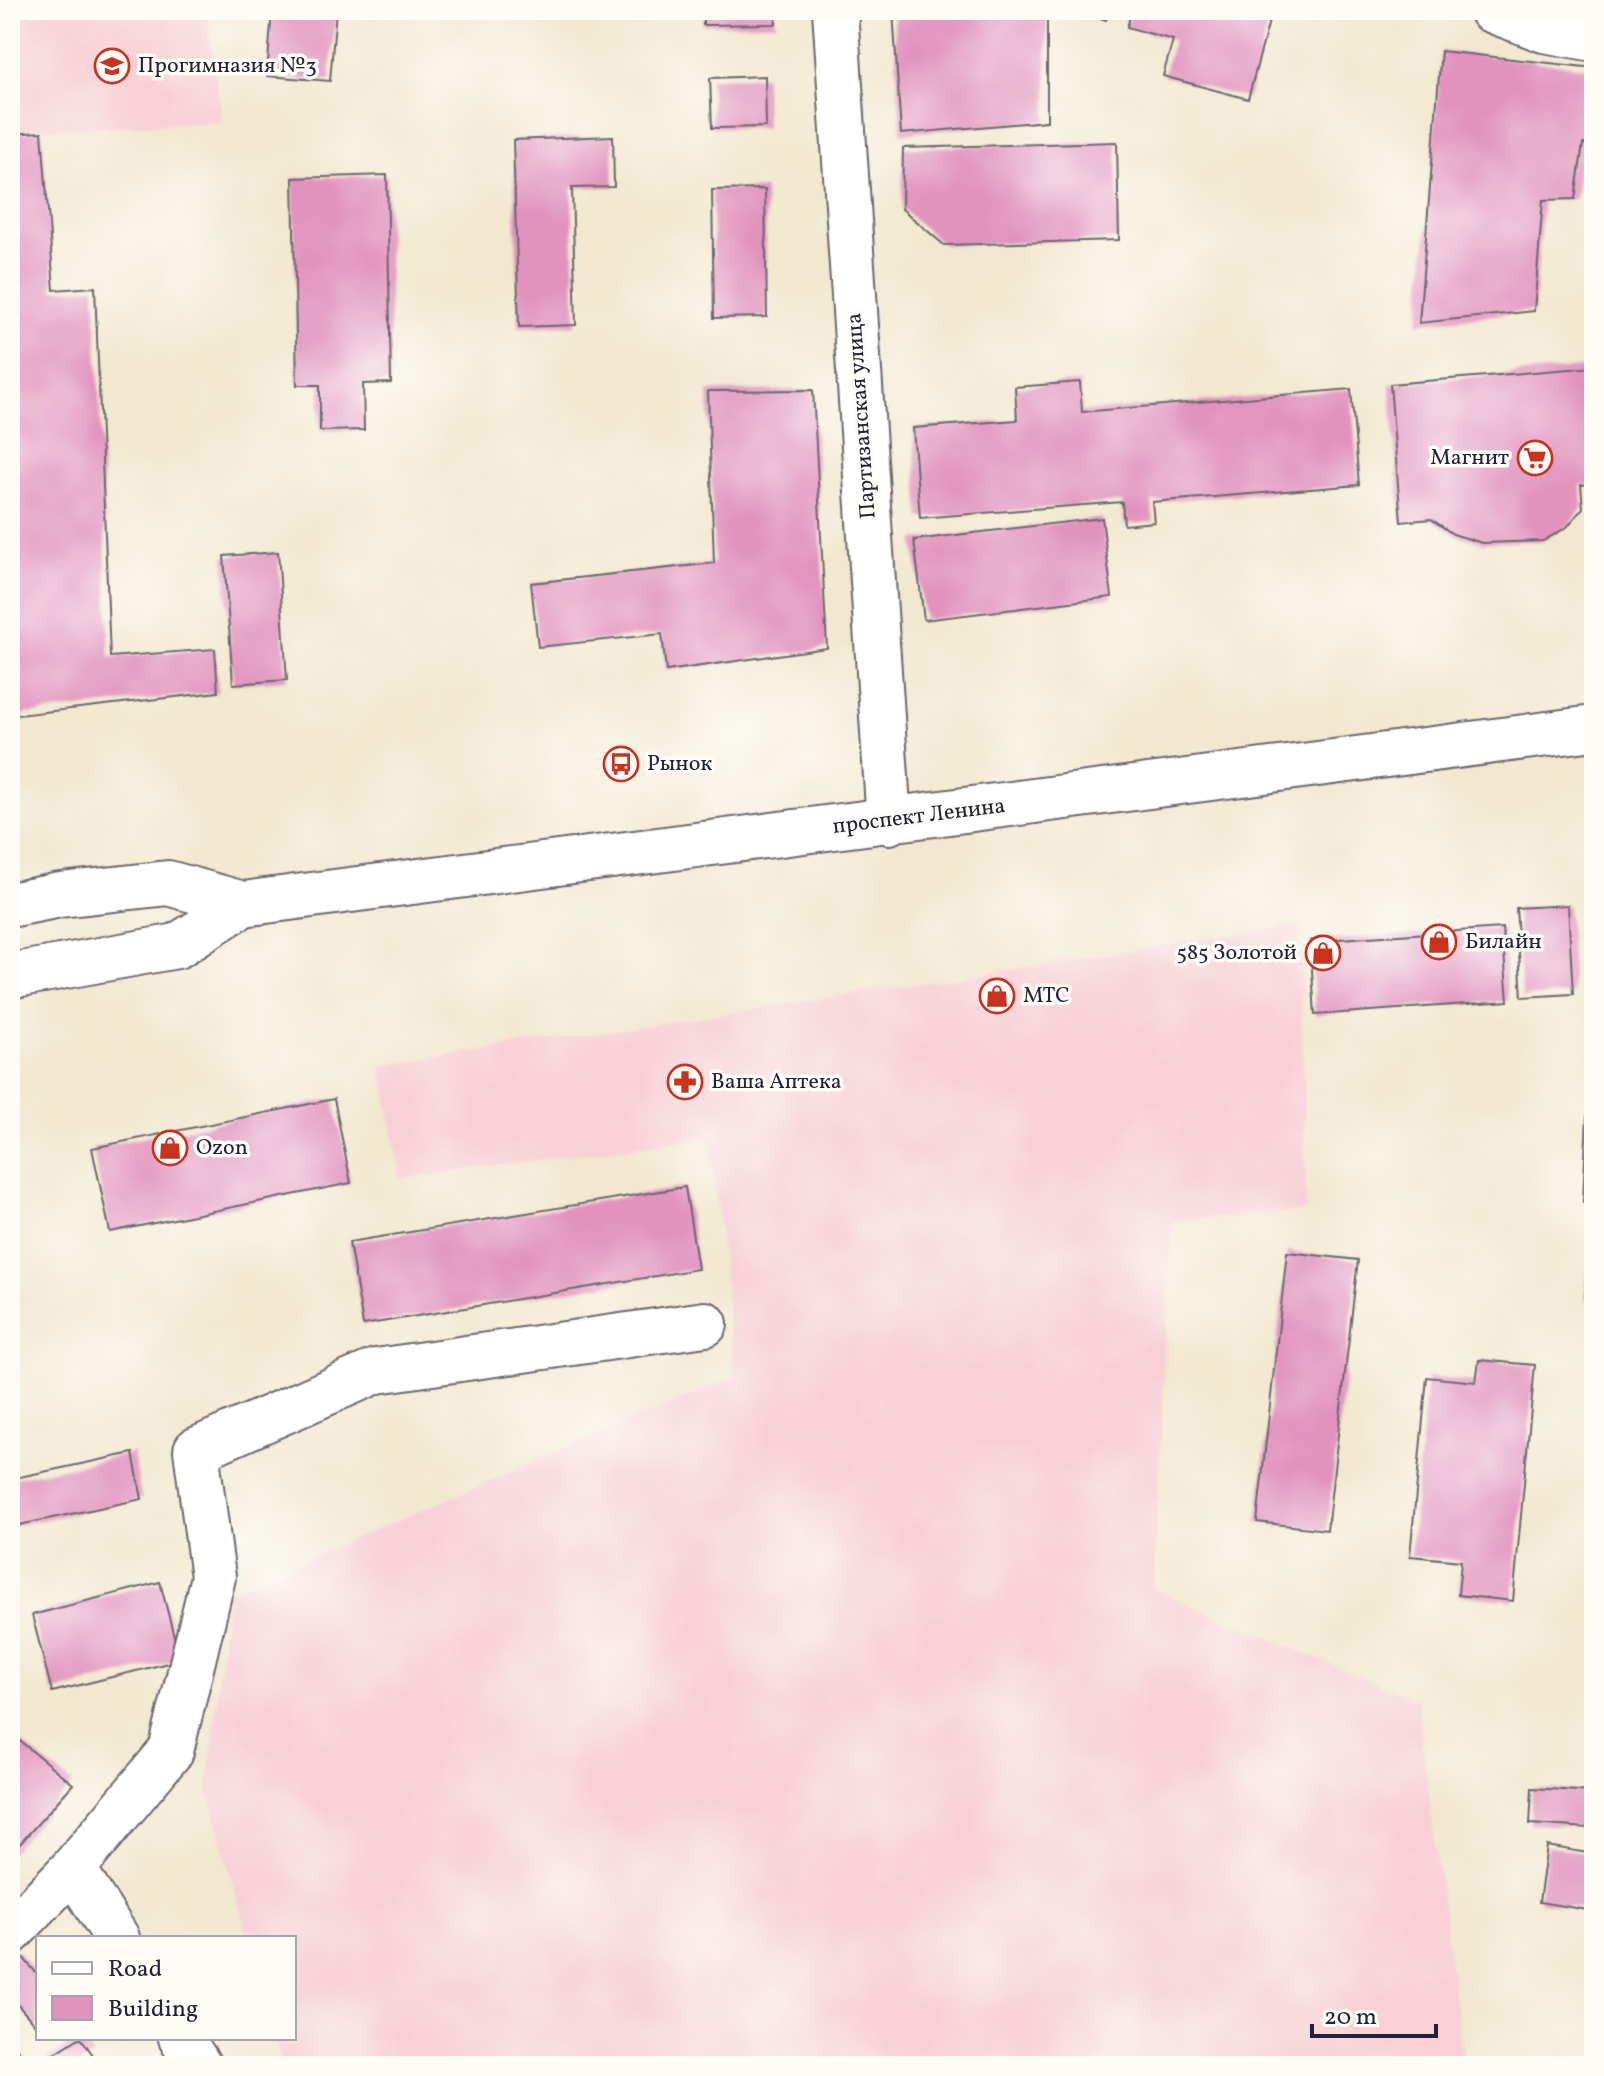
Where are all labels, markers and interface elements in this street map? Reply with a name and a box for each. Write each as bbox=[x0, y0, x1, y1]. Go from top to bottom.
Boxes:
school or university icon: Прогимназия №3 bbox=[93, 47, 131, 85]
place label: Прогимназия №3 bbox=[138, 51, 317, 82]
street label: Партизанская улица bbox=[839, 312, 885, 520]
supermarket icon: Магнит bbox=[1516, 439, 1554, 477]
place label: Магнит bbox=[1430, 443, 1509, 474]
bus stop icon: Рынок bbox=[602, 745, 640, 783]
place label: Рынок bbox=[647, 749, 712, 780]
street label: проспект Ленина bbox=[831, 791, 1007, 843]
shop icon: Билайн bbox=[1420, 923, 1458, 961]
place label: Билайн bbox=[1465, 927, 1542, 958]
shop icon: 585 Золотой bbox=[1304, 934, 1342, 972]
place label: 585 Золотой bbox=[1177, 938, 1297, 969]
shop icon: МТС bbox=[978, 977, 1016, 1015]
place label: МТС bbox=[1023, 981, 1070, 1012]
pharmacy icon: Ваша Аптека bbox=[666, 1063, 704, 1101]
place label: Ваша Аптека bbox=[711, 1067, 842, 1098]
shop icon: Ozon bbox=[151, 1129, 189, 1167]
place label: Ozon bbox=[196, 1133, 248, 1164]
legend bbox=[36, 1936, 296, 2040]
text: Road bbox=[108, 1953, 162, 1987]
scale bar bbox=[1312, 1988, 1436, 2038]
text: Building bbox=[108, 1993, 198, 2027]
text: 20 m bbox=[1324, 2001, 1377, 2035]

